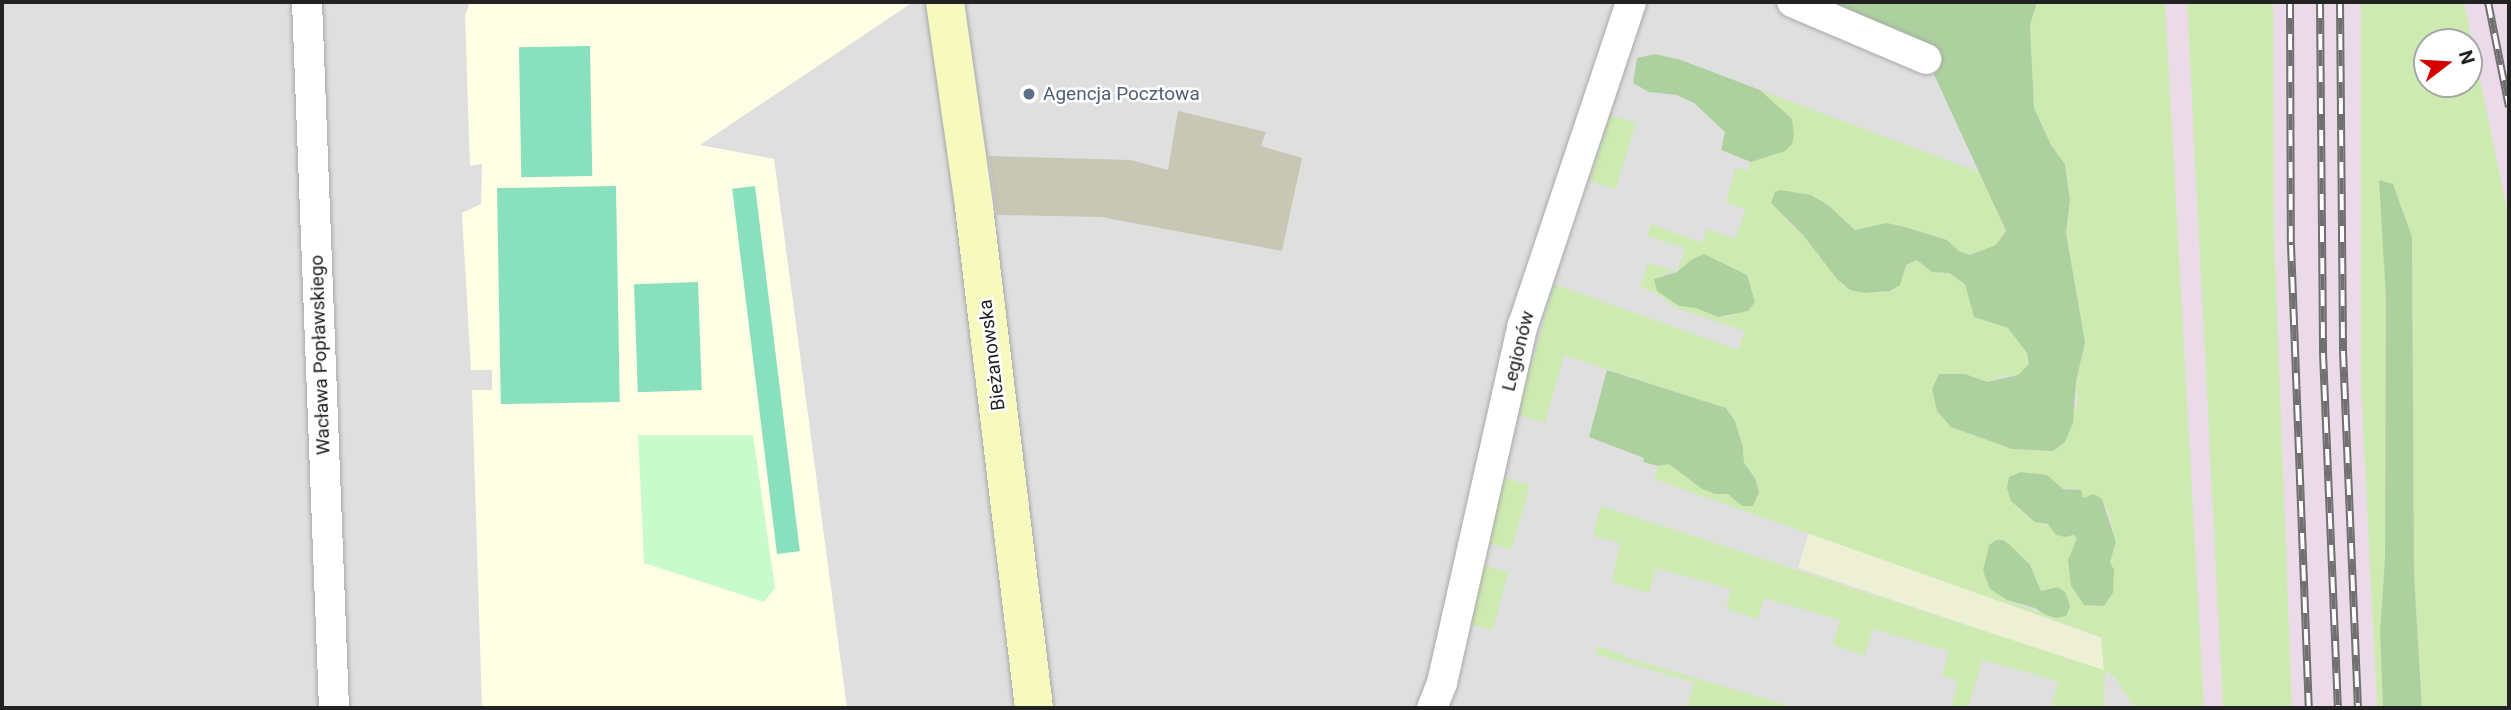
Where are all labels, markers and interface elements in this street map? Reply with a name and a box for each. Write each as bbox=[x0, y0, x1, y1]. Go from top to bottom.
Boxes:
north arrow bbox=[2413, 28, 2483, 98]
text: N bbox=[2454, 48, 2480, 67]
place label: Agencja Pocztowa bbox=[1043, 83, 1200, 105]
marker: Agencja Pocztowa bbox=[1021, 86, 1037, 102]
street label: Wacława Popławskiego bbox=[305, 254, 335, 456]
street label: Bieżanowska bbox=[974, 298, 1010, 412]
street label: Legionów bbox=[1497, 308, 1539, 394]

